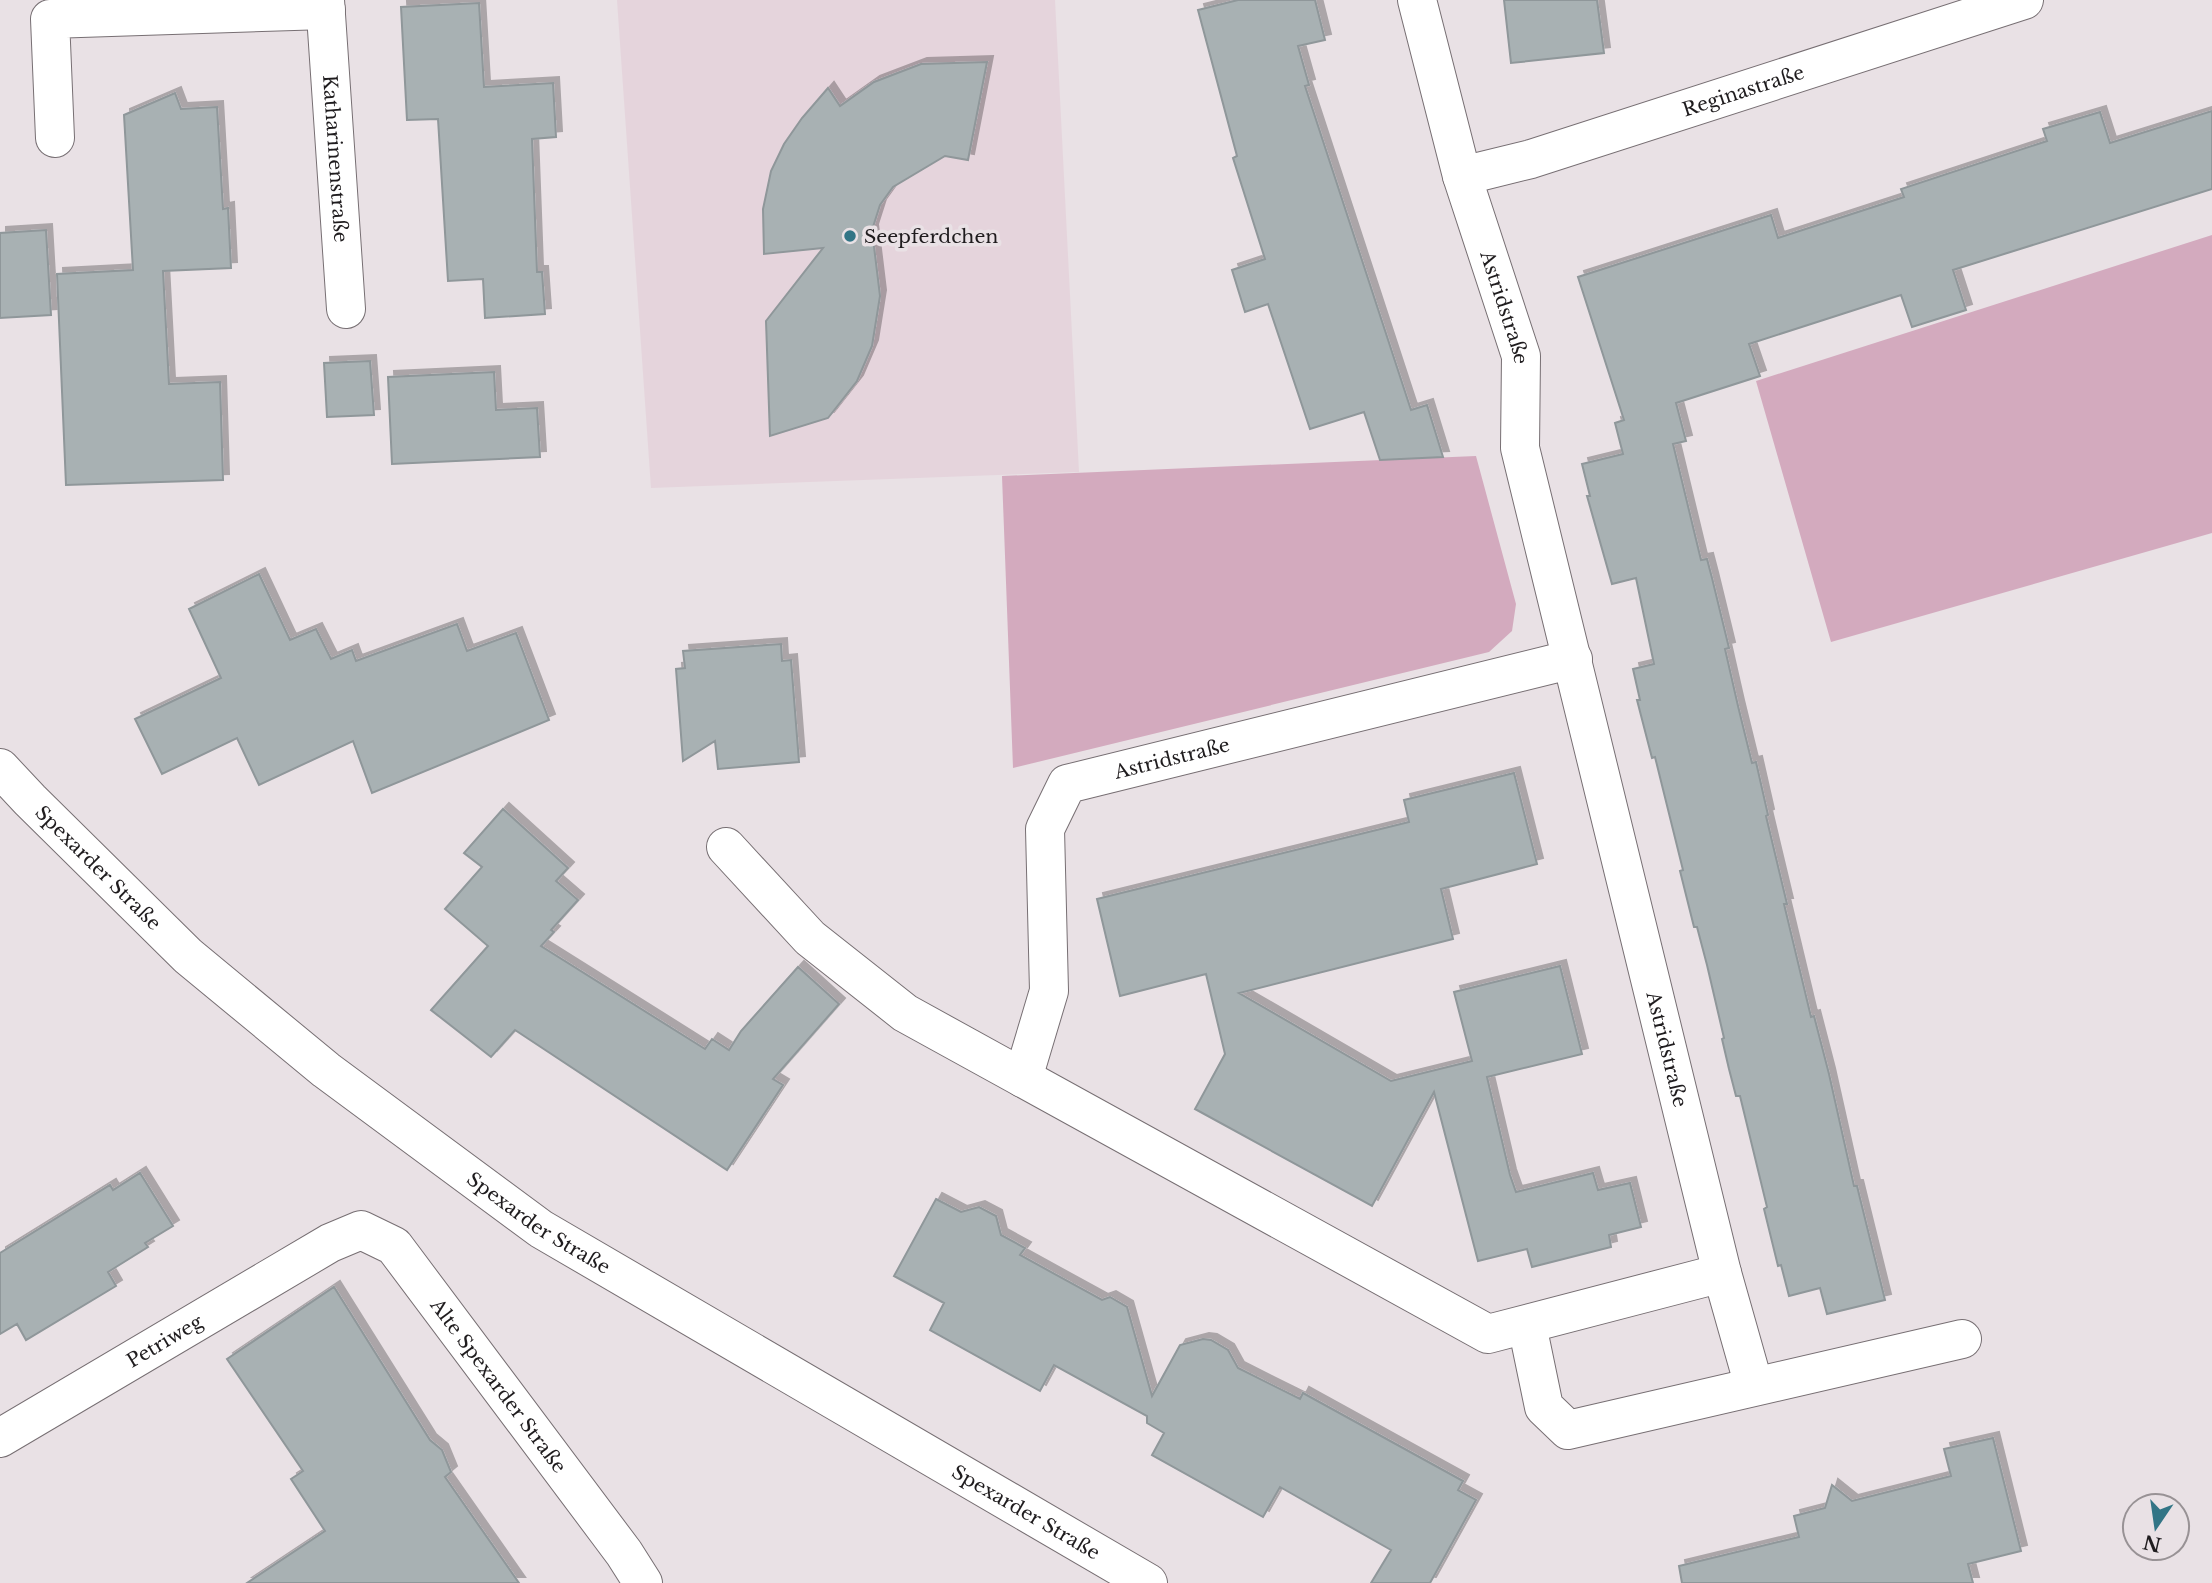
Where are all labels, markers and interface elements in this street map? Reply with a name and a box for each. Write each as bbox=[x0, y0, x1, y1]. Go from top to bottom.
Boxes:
street label: Reginastraße bbox=[1679, 60, 1807, 121]
street label: Katharinenstraße bbox=[319, 74, 353, 243]
place label: Seepferdchen bbox=[864, 225, 998, 248]
marker: Seepferdchen bbox=[842, 228, 858, 244]
street label: Astridstraße bbox=[1475, 247, 1533, 364]
street label: Astridstraße bbox=[1111, 733, 1232, 784]
street label: Spexarder Straße bbox=[31, 801, 166, 935]
street label: Astridstraße bbox=[1642, 988, 1692, 1109]
street label: Spexarder Straße bbox=[463, 1167, 615, 1278]
street label: Alte Spexarder Straße bbox=[425, 1293, 571, 1477]
street label: Petriweg bbox=[122, 1309, 207, 1372]
street label: Spexarder Straße bbox=[948, 1460, 1104, 1564]
north arrow bbox=[2121, 1492, 2191, 1562]
text: N bbox=[2141, 1530, 2164, 1556]

